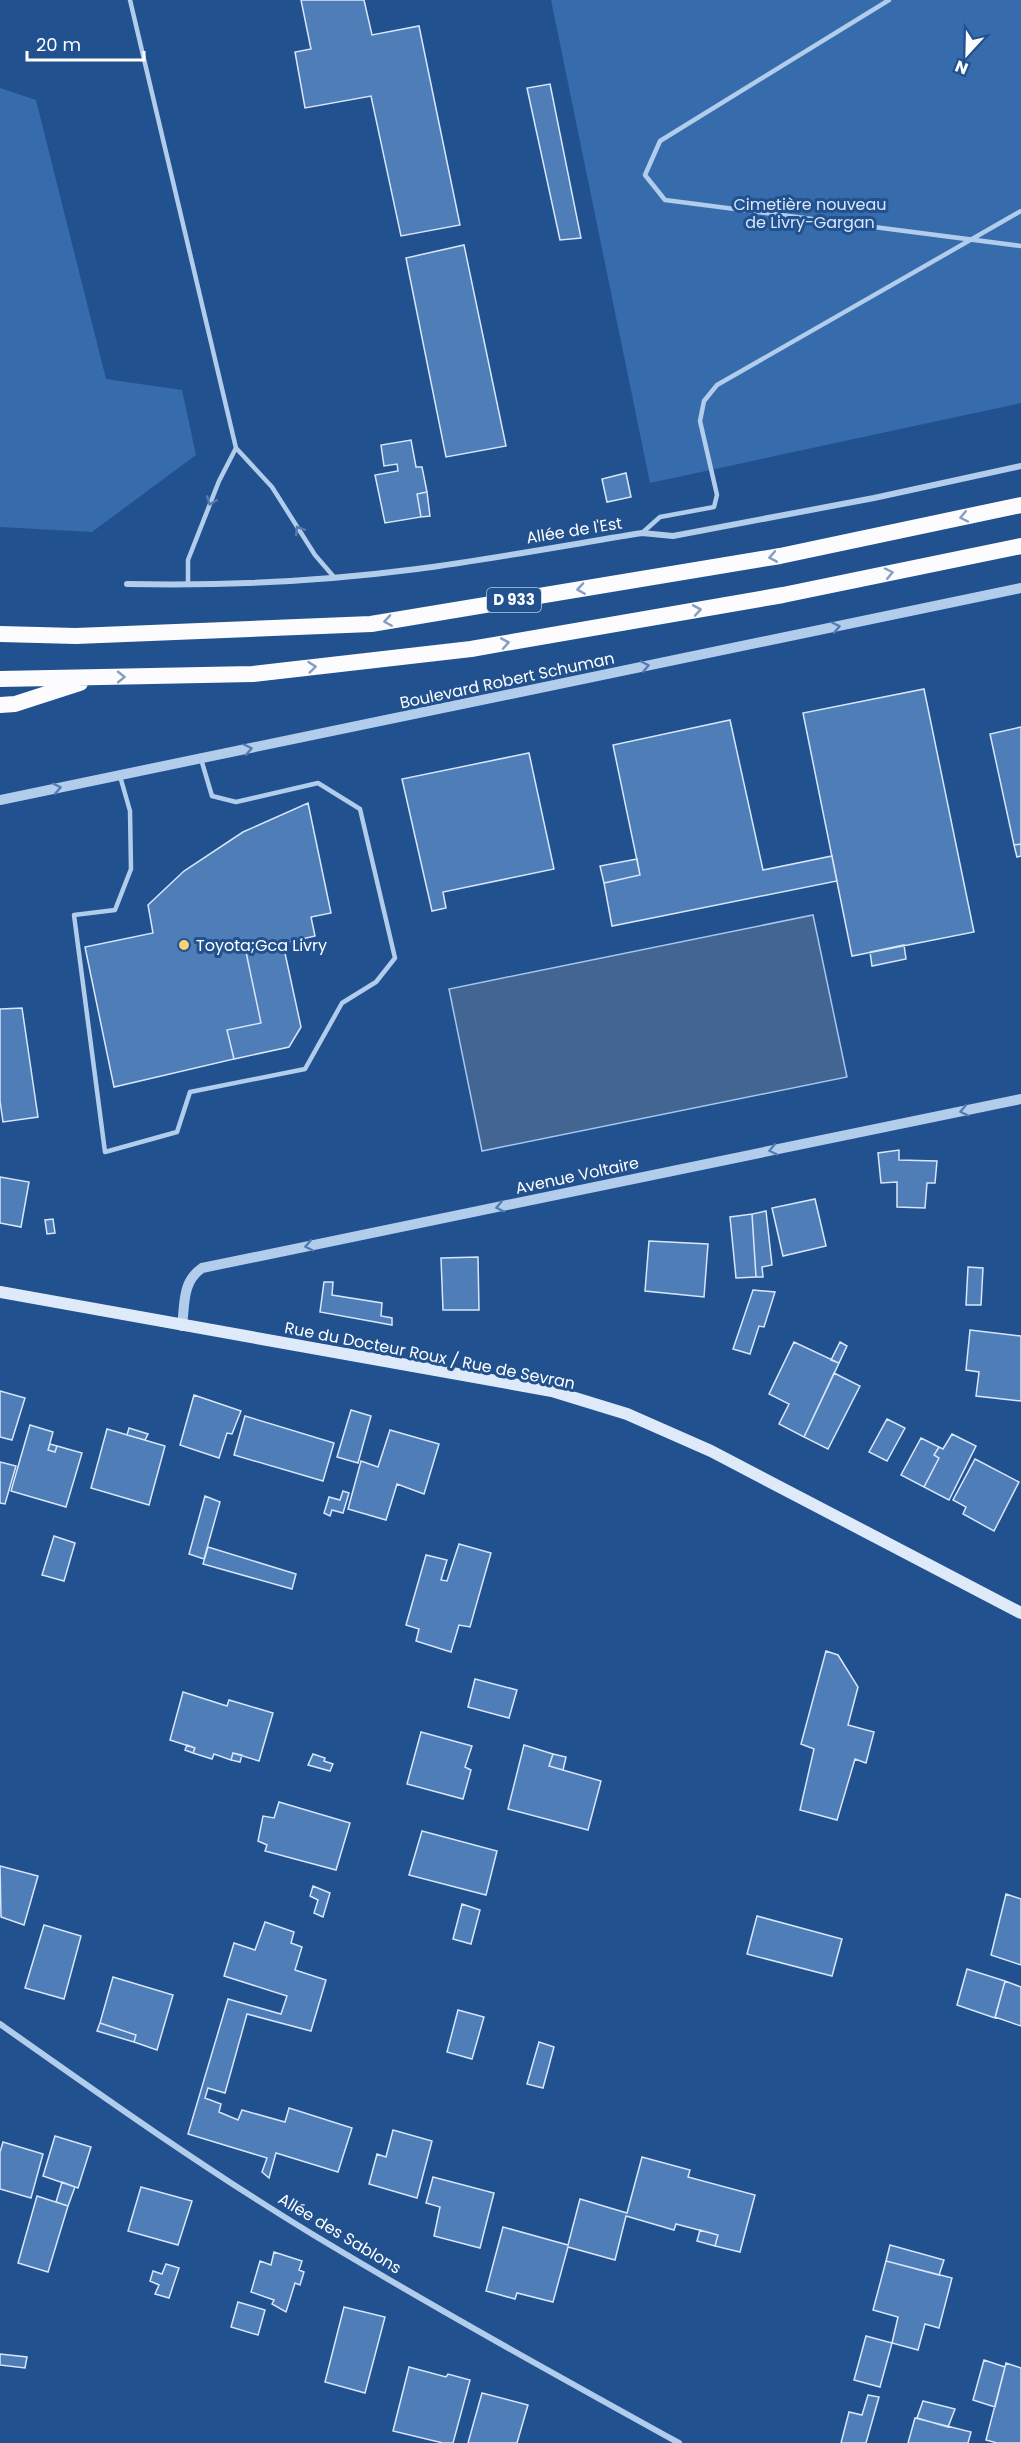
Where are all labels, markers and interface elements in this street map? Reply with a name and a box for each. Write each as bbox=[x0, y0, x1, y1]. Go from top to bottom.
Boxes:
scale bar bbox=[27, 24, 144, 62]
north arrow bbox=[937, 24, 997, 84]
text: 20 m bbox=[36, 32, 81, 57]
text: N bbox=[952, 55, 971, 80]
park label: Cimetière nouveau de Livry-Gargan bbox=[733, 193, 887, 234]
one-way arrow bbox=[206, 495, 218, 506]
one-way arrow bbox=[959, 510, 969, 523]
street label: Allée de l'Est bbox=[525, 512, 624, 549]
one-way arrow bbox=[295, 526, 306, 537]
one-way arrow bbox=[768, 550, 778, 563]
one-way arrow bbox=[883, 567, 893, 580]
one-way arrow bbox=[576, 582, 586, 595]
road number: D 933 bbox=[487, 588, 541, 612]
one-way arrow bbox=[692, 604, 702, 617]
one-way arrow bbox=[383, 614, 393, 627]
one-way arrow bbox=[830, 621, 840, 634]
one-way arrow bbox=[500, 638, 510, 650]
street label: Boulevard Robert Schuman bbox=[398, 646, 617, 714]
one-way arrow bbox=[639, 660, 649, 673]
one-way arrow bbox=[307, 661, 316, 674]
one-way arrow bbox=[117, 670, 126, 683]
one-way arrow bbox=[243, 743, 253, 756]
one-way arrow bbox=[52, 782, 62, 795]
place label: Toyota;Gca Livry bbox=[196, 934, 327, 957]
marker: Toyota;Gca Livry bbox=[177, 938, 191, 952]
one-way arrow bbox=[959, 1104, 969, 1117]
one-way arrow bbox=[768, 1143, 778, 1156]
street label: Avenue Voltaire bbox=[513, 1151, 641, 1200]
one-way arrow bbox=[495, 1200, 505, 1213]
one-way arrow bbox=[304, 1239, 314, 1252]
street label: Rue du Docteur Roux / Rue de Sevran bbox=[283, 1316, 577, 1395]
street label: Allée des Sablons bbox=[274, 2188, 406, 2279]

